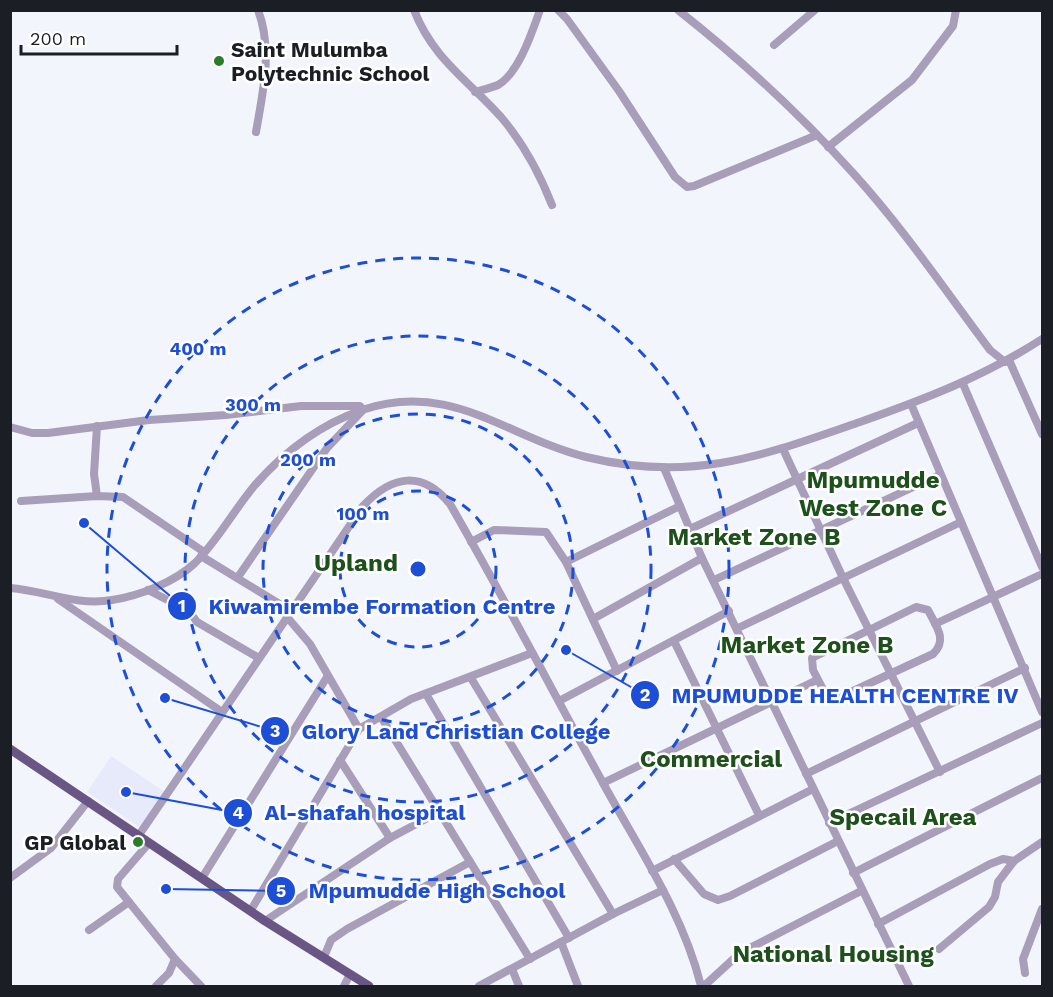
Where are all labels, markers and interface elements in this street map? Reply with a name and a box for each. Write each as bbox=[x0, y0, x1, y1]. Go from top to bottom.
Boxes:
scale bar bbox=[21, 18, 177, 56]
text: 200 m bbox=[30, 28, 86, 49]
place label: Saint Mulumba Polytechnic School bbox=[231, 37, 430, 86]
marker: Saint Mulumba Polytechnic School bbox=[212, 54, 226, 68]
text: 400 m bbox=[170, 338, 226, 359]
text: 300 m bbox=[225, 394, 281, 415]
text: 200 m bbox=[280, 449, 336, 470]
district label: Mpumudde West Zone C bbox=[799, 466, 947, 522]
text: 100 m bbox=[336, 503, 390, 524]
district label: Market Zone B bbox=[668, 523, 840, 551]
district label: Upland bbox=[314, 549, 398, 577]
centre of rings bbox=[408, 559, 428, 579]
callout: Kiwamirembe Formation Centre bbox=[167, 586, 568, 626]
text: Kiwamirembe Formation Centre bbox=[209, 594, 555, 619]
text: 1 bbox=[178, 595, 186, 616]
district label: Market Zone B bbox=[721, 631, 893, 659]
callout: MPUMUDDE HEALTH CENTRE IV bbox=[630, 675, 1030, 715]
text: MPUMUDDE HEALTH CENTRE IV bbox=[672, 683, 1018, 708]
text: 2 bbox=[640, 684, 650, 705]
callout: Glory Land Christian College bbox=[260, 711, 623, 751]
text: Glory Land Christian College bbox=[302, 719, 610, 744]
text: 3 bbox=[270, 720, 280, 741]
district label: Commercial bbox=[640, 745, 782, 773]
callout: Al-shafah hospital bbox=[223, 793, 478, 833]
text: Al-shafah hospital bbox=[265, 800, 466, 825]
text: 4 bbox=[232, 802, 244, 823]
district label: Specail Area bbox=[830, 803, 977, 831]
place label: GP Global bbox=[24, 830, 126, 855]
marker: GP Global bbox=[131, 835, 145, 849]
callout: Mpumudde High School bbox=[266, 871, 577, 911]
text: Mpumudde High School bbox=[308, 878, 566, 903]
text: 5 bbox=[276, 880, 286, 901]
district label: National Housing bbox=[732, 940, 934, 968]

